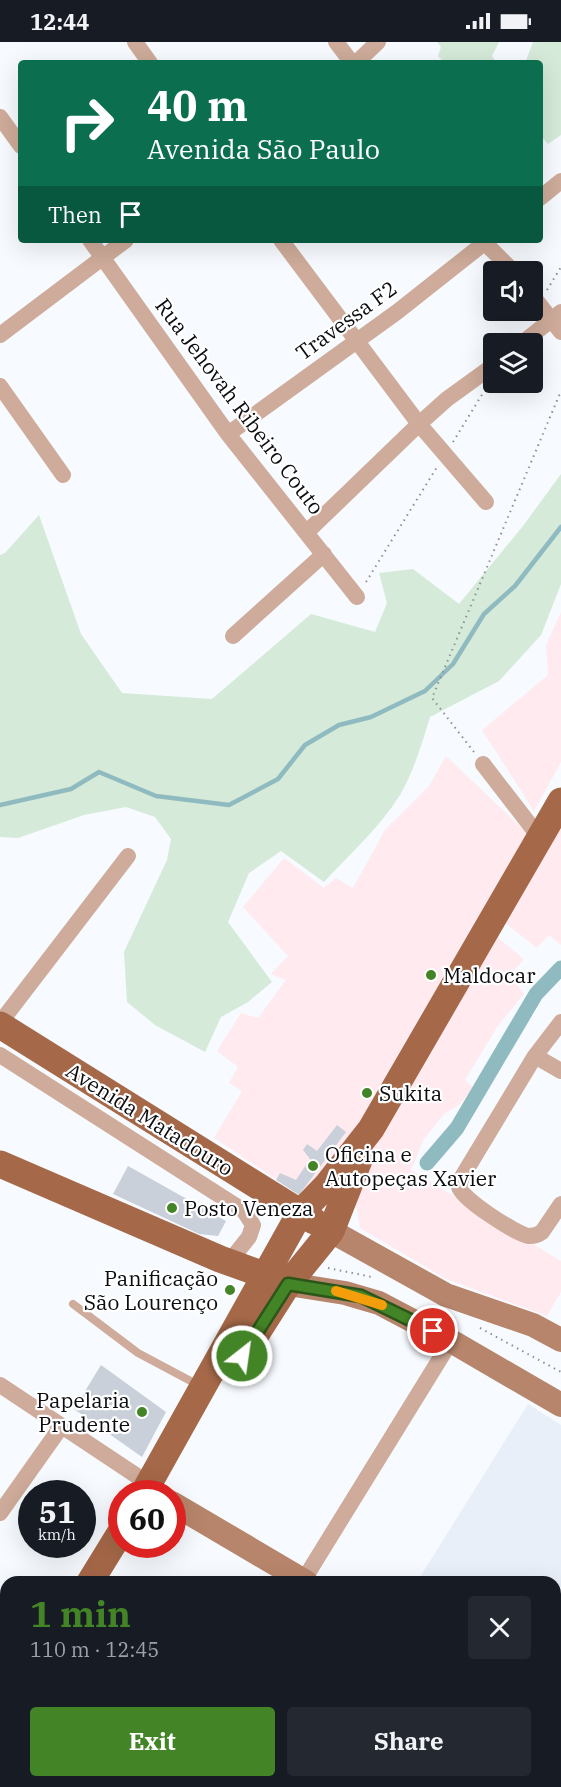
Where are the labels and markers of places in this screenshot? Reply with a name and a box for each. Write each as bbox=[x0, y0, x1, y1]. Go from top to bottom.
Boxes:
place label: Maldocar bbox=[443, 961, 536, 989]
marker: Maldocar bbox=[424, 968, 438, 982]
place label: Sukita bbox=[379, 1079, 442, 1107]
marker: Sukita bbox=[360, 1086, 374, 1100]
place label: Oficina e Autopeças Xavier bbox=[325, 1140, 497, 1192]
marker: Oficina e Autopeças Xavier bbox=[306, 1159, 320, 1173]
place label: Posto Veneza bbox=[184, 1194, 314, 1222]
marker: Posto Veneza bbox=[165, 1201, 179, 1215]
place label: Panificação São Lourenço bbox=[84, 1264, 218, 1316]
marker: Panificação São Lourenço bbox=[223, 1283, 237, 1297]
pin bbox=[407, 1305, 458, 1356]
place label: Papelaria Prudente bbox=[36, 1386, 130, 1438]
marker: Papelaria Prudente bbox=[135, 1405, 149, 1419]

